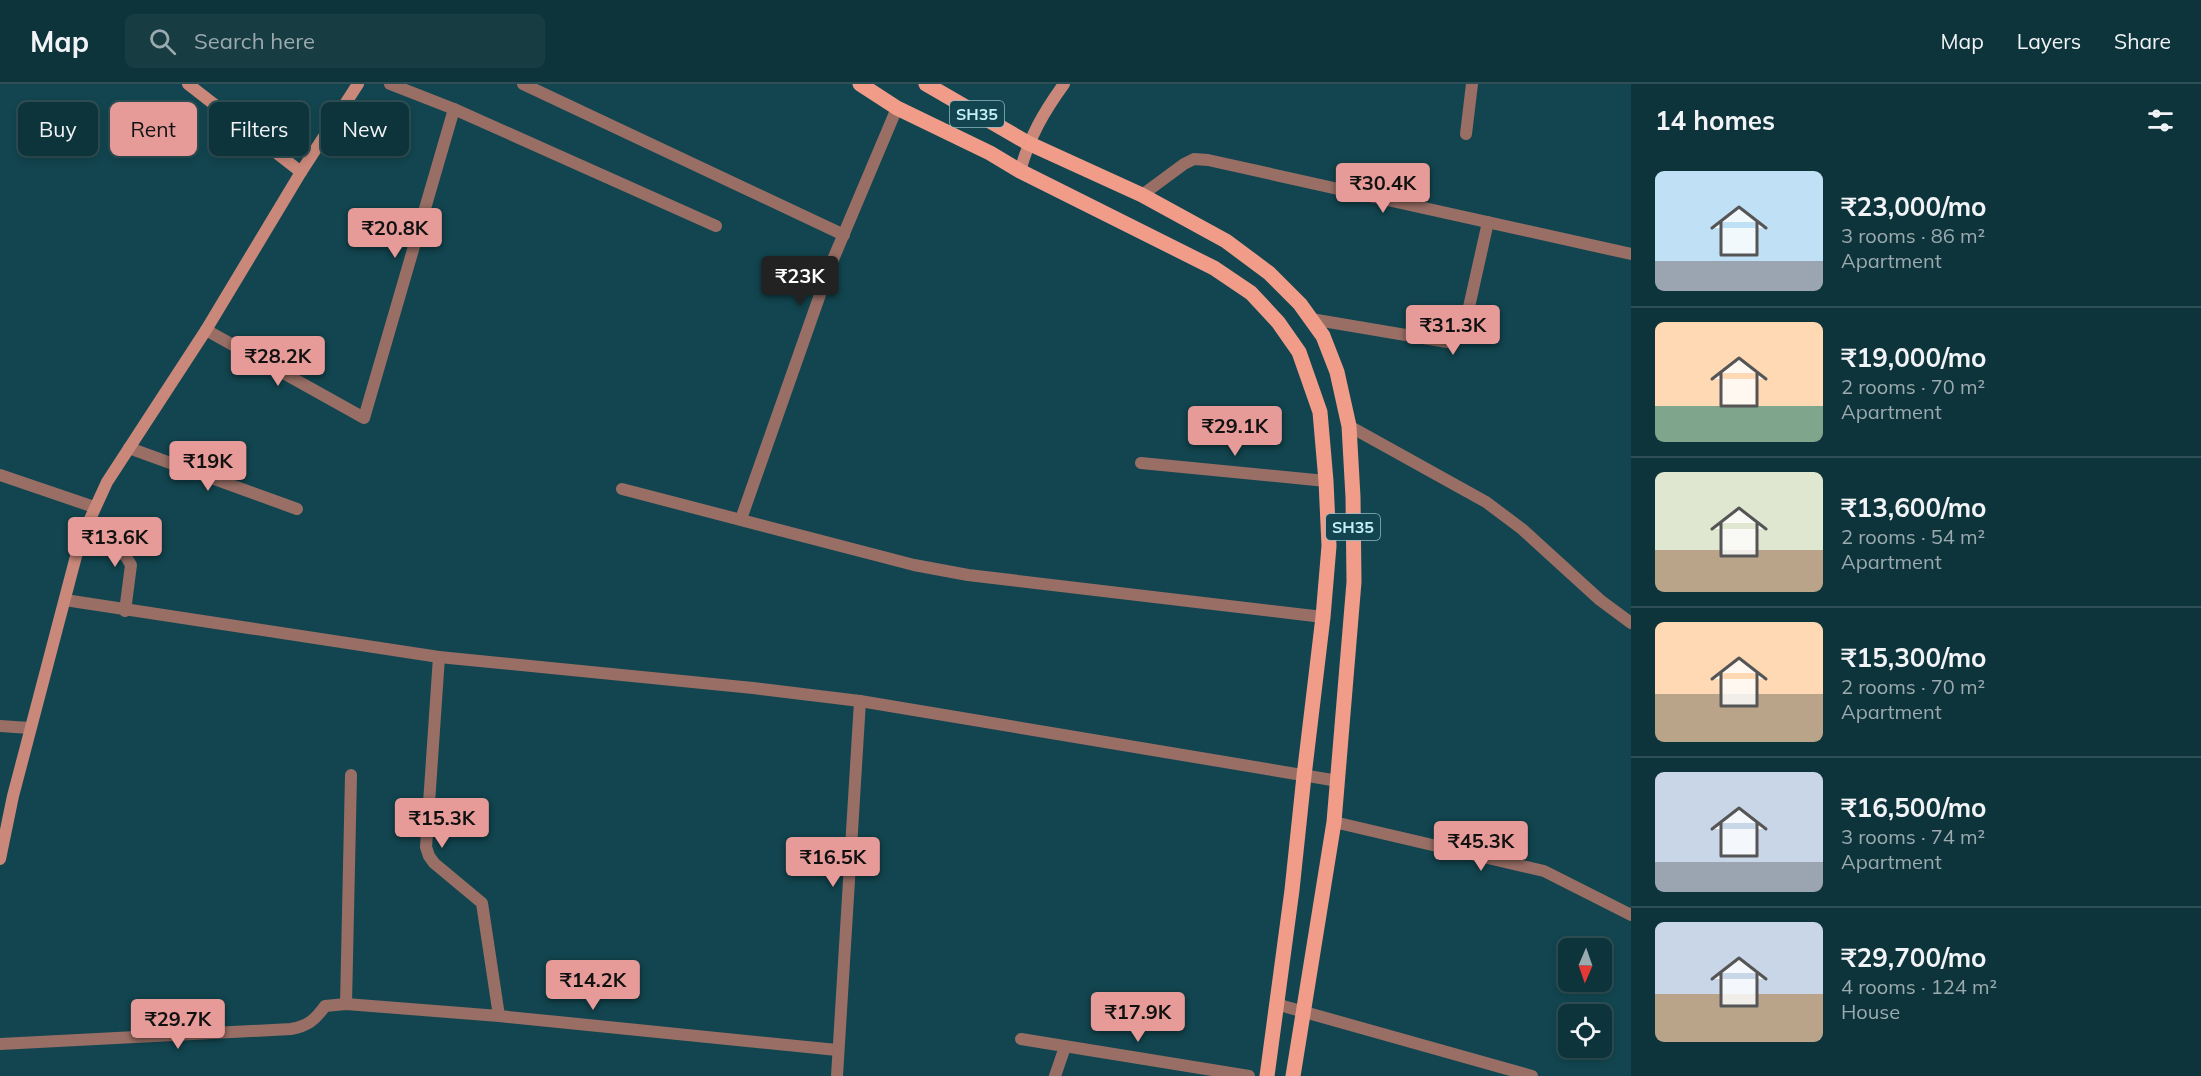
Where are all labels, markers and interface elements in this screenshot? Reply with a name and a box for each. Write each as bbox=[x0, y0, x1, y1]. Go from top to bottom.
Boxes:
search box bbox=[125, 14, 545, 68]
text: Map bbox=[30, 24, 89, 59]
icon: search bbox=[146, 25, 179, 58]
text: Search here bbox=[194, 27, 315, 55]
text: Map bbox=[1941, 28, 1984, 54]
text: Layers bbox=[2017, 28, 2081, 54]
text: Share bbox=[2114, 28, 2171, 54]
road number: SH35 bbox=[950, 101, 1004, 127]
chip: Buy bbox=[18, 102, 98, 156]
chip: Rent bbox=[110, 102, 197, 156]
chip: Filters bbox=[209, 102, 309, 156]
chip: New bbox=[321, 102, 409, 156]
text: 14 homes bbox=[1655, 104, 1775, 137]
icon: filters bbox=[2144, 104, 2177, 137]
pin: ₹30.4K bbox=[1334, 163, 1432, 214]
text: ₹30.4K bbox=[1350, 170, 1416, 195]
text: ₹23,000/mo bbox=[1841, 190, 1986, 223]
icon: home bbox=[1703, 195, 1775, 267]
pin: ₹20.8K bbox=[346, 208, 444, 259]
text: ₹20.8K bbox=[362, 215, 428, 240]
text: 3 rooms · 86 m² bbox=[1841, 223, 1985, 248]
text: Apartment bbox=[1841, 248, 1942, 273]
pin: ₹23K bbox=[764, 256, 836, 307]
text: ₹23K bbox=[775, 263, 825, 288]
pin: ₹31.3K bbox=[1404, 305, 1502, 356]
text: ₹31.3K bbox=[1420, 312, 1486, 337]
pin: ₹28.2K bbox=[229, 336, 327, 387]
text: ₹19,000/mo bbox=[1841, 341, 1986, 374]
text: ₹28.2K bbox=[245, 343, 311, 368]
icon: home bbox=[1703, 346, 1775, 418]
text: 2 rooms · 70 m² bbox=[1841, 374, 1985, 399]
text: Apartment bbox=[1841, 399, 1942, 424]
pin: ₹29.1K bbox=[1186, 406, 1284, 457]
text: ₹29.1K bbox=[1202, 413, 1268, 438]
pin: ₹19K bbox=[172, 441, 244, 492]
text: ₹19K bbox=[183, 448, 233, 473]
text: ₹13,600/mo bbox=[1841, 491, 1986, 524]
icon: home bbox=[1703, 496, 1775, 568]
road number: SH35 bbox=[1326, 514, 1380, 540]
pin: ₹13.6K bbox=[66, 517, 164, 568]
text: ₹13.6K bbox=[82, 524, 148, 549]
text: 2 rooms · 54 m² bbox=[1841, 524, 1985, 549]
text: Apartment bbox=[1841, 549, 1942, 574]
text: ₹15,300/mo bbox=[1841, 641, 1986, 674]
icon: home bbox=[1703, 646, 1775, 718]
text: 2 rooms · 70 m² bbox=[1841, 674, 1985, 699]
text: Apartment bbox=[1841, 699, 1942, 724]
text: ₹16,500/mo bbox=[1841, 791, 1986, 824]
icon: home bbox=[1703, 796, 1775, 868]
pin: ₹15.3K bbox=[393, 798, 491, 849]
text: ₹15.3K bbox=[409, 805, 475, 830]
pin: ₹45.3K bbox=[1432, 821, 1530, 872]
text: 3 rooms · 74 m² bbox=[1841, 824, 1985, 849]
text: ₹45.3K bbox=[1448, 828, 1514, 853]
pin: ₹16.5K bbox=[784, 837, 882, 888]
text: ₹16.5K bbox=[800, 844, 866, 869]
text: Apartment bbox=[1841, 849, 1942, 874]
north arrow bbox=[1558, 938, 1612, 992]
map controls bbox=[1558, 938, 1612, 1058]
text: ₹29,700/mo bbox=[1841, 941, 1986, 974]
icon: home bbox=[1703, 946, 1775, 1018]
pin: ₹14.2K bbox=[544, 960, 642, 1011]
text: ₹14.2K bbox=[560, 967, 626, 992]
text: 4 rooms · 124 m² bbox=[1841, 974, 1997, 999]
pin: ₹17.9K bbox=[1089, 992, 1187, 1043]
pin: ₹29.7K bbox=[129, 999, 227, 1050]
text: ₹17.9K bbox=[1105, 999, 1171, 1024]
text: House bbox=[1841, 999, 1900, 1024]
button: locate bbox=[1558, 1004, 1612, 1058]
text: ₹29.7K bbox=[145, 1006, 211, 1031]

